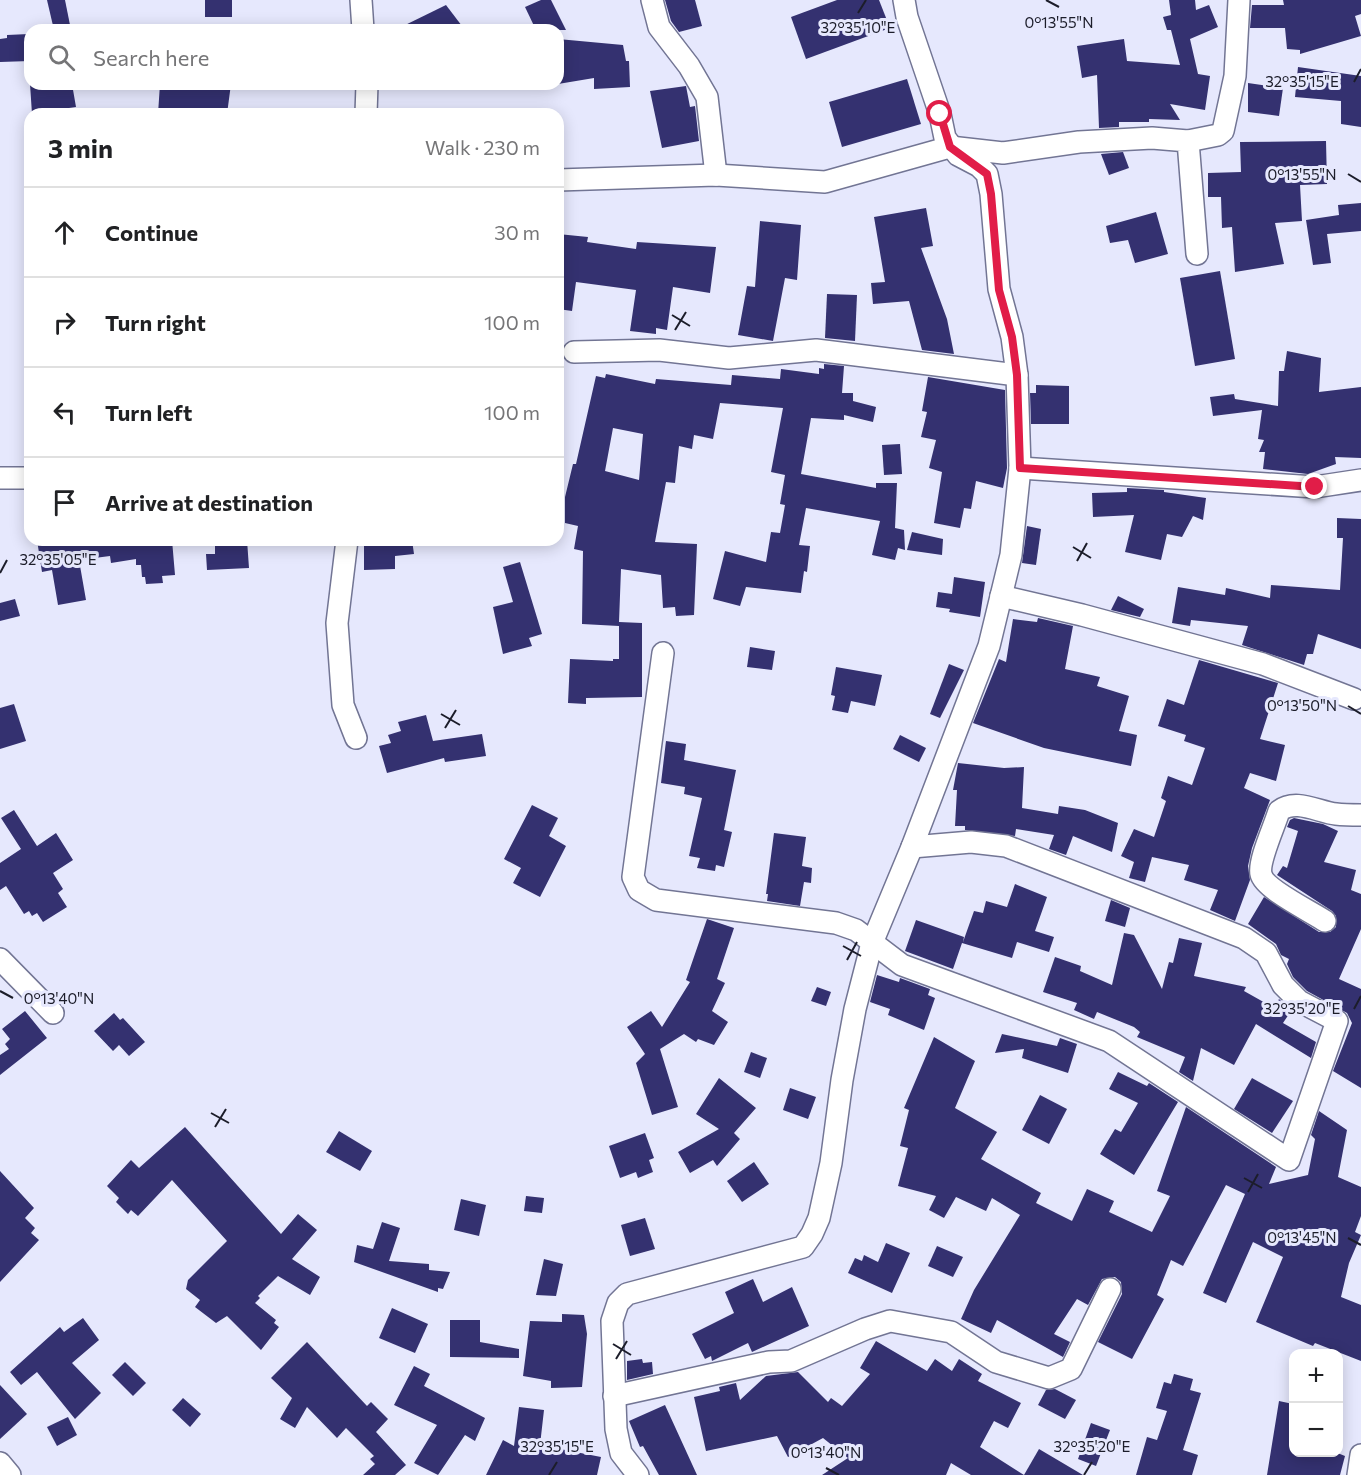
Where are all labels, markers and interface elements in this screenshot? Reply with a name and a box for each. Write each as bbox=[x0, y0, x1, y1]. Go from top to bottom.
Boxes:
text: 0°13'55"N bbox=[1025, 13, 1093, 31]
text: 32°35'10"E bbox=[821, 18, 896, 36]
search box bbox=[24, 24, 564, 90]
icon: search bbox=[45, 41, 78, 74]
text: Search here bbox=[93, 44, 209, 71]
text: 32°35'15"E bbox=[1265, 72, 1339, 90]
route start bbox=[926, 100, 952, 126]
text: 3 min bbox=[48, 132, 113, 163]
text: Walk · 230 m bbox=[425, 135, 540, 159]
text: 0°13'55"N bbox=[1268, 165, 1336, 183]
icon: ahead bbox=[48, 216, 81, 249]
text: Continue bbox=[105, 219, 198, 246]
text: 30 m bbox=[494, 220, 540, 244]
icon: right bbox=[48, 306, 81, 339]
text: Turn right bbox=[105, 309, 206, 336]
text: 100 m bbox=[484, 310, 540, 334]
icon: left bbox=[48, 396, 81, 429]
text: Turn left bbox=[105, 399, 192, 426]
text: 100 m bbox=[484, 400, 540, 424]
route end bbox=[1301, 473, 1327, 499]
icon: arrive bbox=[48, 486, 81, 519]
text: Arrive at destination bbox=[105, 489, 313, 516]
text: 32°35'05"E bbox=[19, 550, 97, 568]
text: 0°13'50"N bbox=[1267, 696, 1337, 714]
text: 0°13'40"N bbox=[24, 989, 94, 1007]
text: 32°35'20"E bbox=[1264, 999, 1340, 1017]
text: 0°13'45"N bbox=[1267, 1228, 1337, 1246]
map controls bbox=[1289, 1349, 1343, 1457]
button: + bbox=[1289, 1349, 1343, 1403]
button: − bbox=[1289, 1403, 1343, 1457]
text: 32°35'15"E bbox=[520, 1437, 594, 1455]
text: 32°35'20"E bbox=[1054, 1437, 1130, 1455]
text: 0°13'40"N bbox=[791, 1443, 861, 1461]

